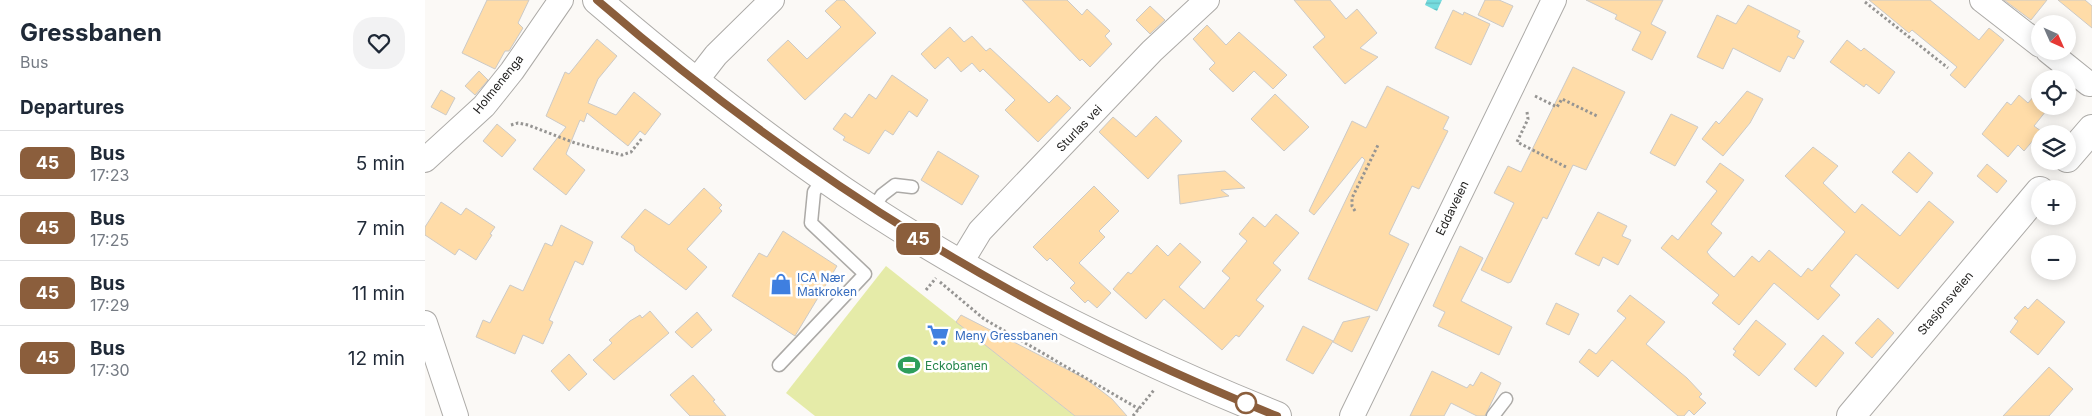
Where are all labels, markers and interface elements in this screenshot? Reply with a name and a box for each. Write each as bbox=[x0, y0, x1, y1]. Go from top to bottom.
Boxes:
north arrow bbox=[2031, 15, 2076, 60]
map controls bbox=[2031, 15, 2076, 280]
button: heart bbox=[353, 17, 405, 69]
text: Gressbanen bbox=[20, 18, 162, 47]
street label: Holmenenga bbox=[470, 51, 526, 117]
text: Bus bbox=[20, 52, 48, 72]
button: locate bbox=[2031, 70, 2076, 115]
text: Departures bbox=[20, 96, 124, 119]
street label: Sturlas vei bbox=[1053, 101, 1105, 155]
button: layers bbox=[2031, 125, 2076, 170]
text: Bus bbox=[90, 142, 125, 165]
text: 45 bbox=[36, 152, 59, 173]
text: 5 min bbox=[356, 152, 405, 175]
text: 17:23 bbox=[90, 165, 129, 185]
street label: Eddaveien bbox=[1432, 178, 1472, 238]
button: + bbox=[2031, 180, 2076, 225]
text: Bus bbox=[90, 207, 125, 230]
text: 45 bbox=[36, 217, 59, 238]
text: 7 min bbox=[356, 217, 405, 240]
line badge: 45 bbox=[895, 223, 941, 255]
text: 45 bbox=[906, 228, 930, 249]
text: 17:25 bbox=[90, 230, 129, 250]
button: − bbox=[2031, 235, 2076, 280]
street label: Stasjonsveien bbox=[1914, 268, 1976, 338]
place label: ICA Nær Matkroken bbox=[797, 270, 857, 299]
shop icon: ICA Nær Matkroken bbox=[768, 271, 794, 297]
text: Bus bbox=[90, 272, 125, 295]
text: 45 bbox=[36, 282, 59, 303]
text: 11 min bbox=[352, 282, 405, 305]
text: 17:29 bbox=[90, 295, 129, 315]
supermarket icon: Meny Gressbanen bbox=[925, 322, 951, 348]
place label: Meny Gressbanen bbox=[955, 328, 1058, 343]
text: Bus bbox=[90, 337, 125, 360]
text: 45 bbox=[36, 347, 59, 368]
text: 12 min bbox=[348, 347, 405, 370]
sports icon: Eckobanen bbox=[896, 352, 922, 378]
place label: Eckobanen bbox=[925, 358, 988, 373]
text: 17:30 bbox=[90, 360, 130, 380]
unlabelled marker bbox=[1235, 392, 1257, 414]

